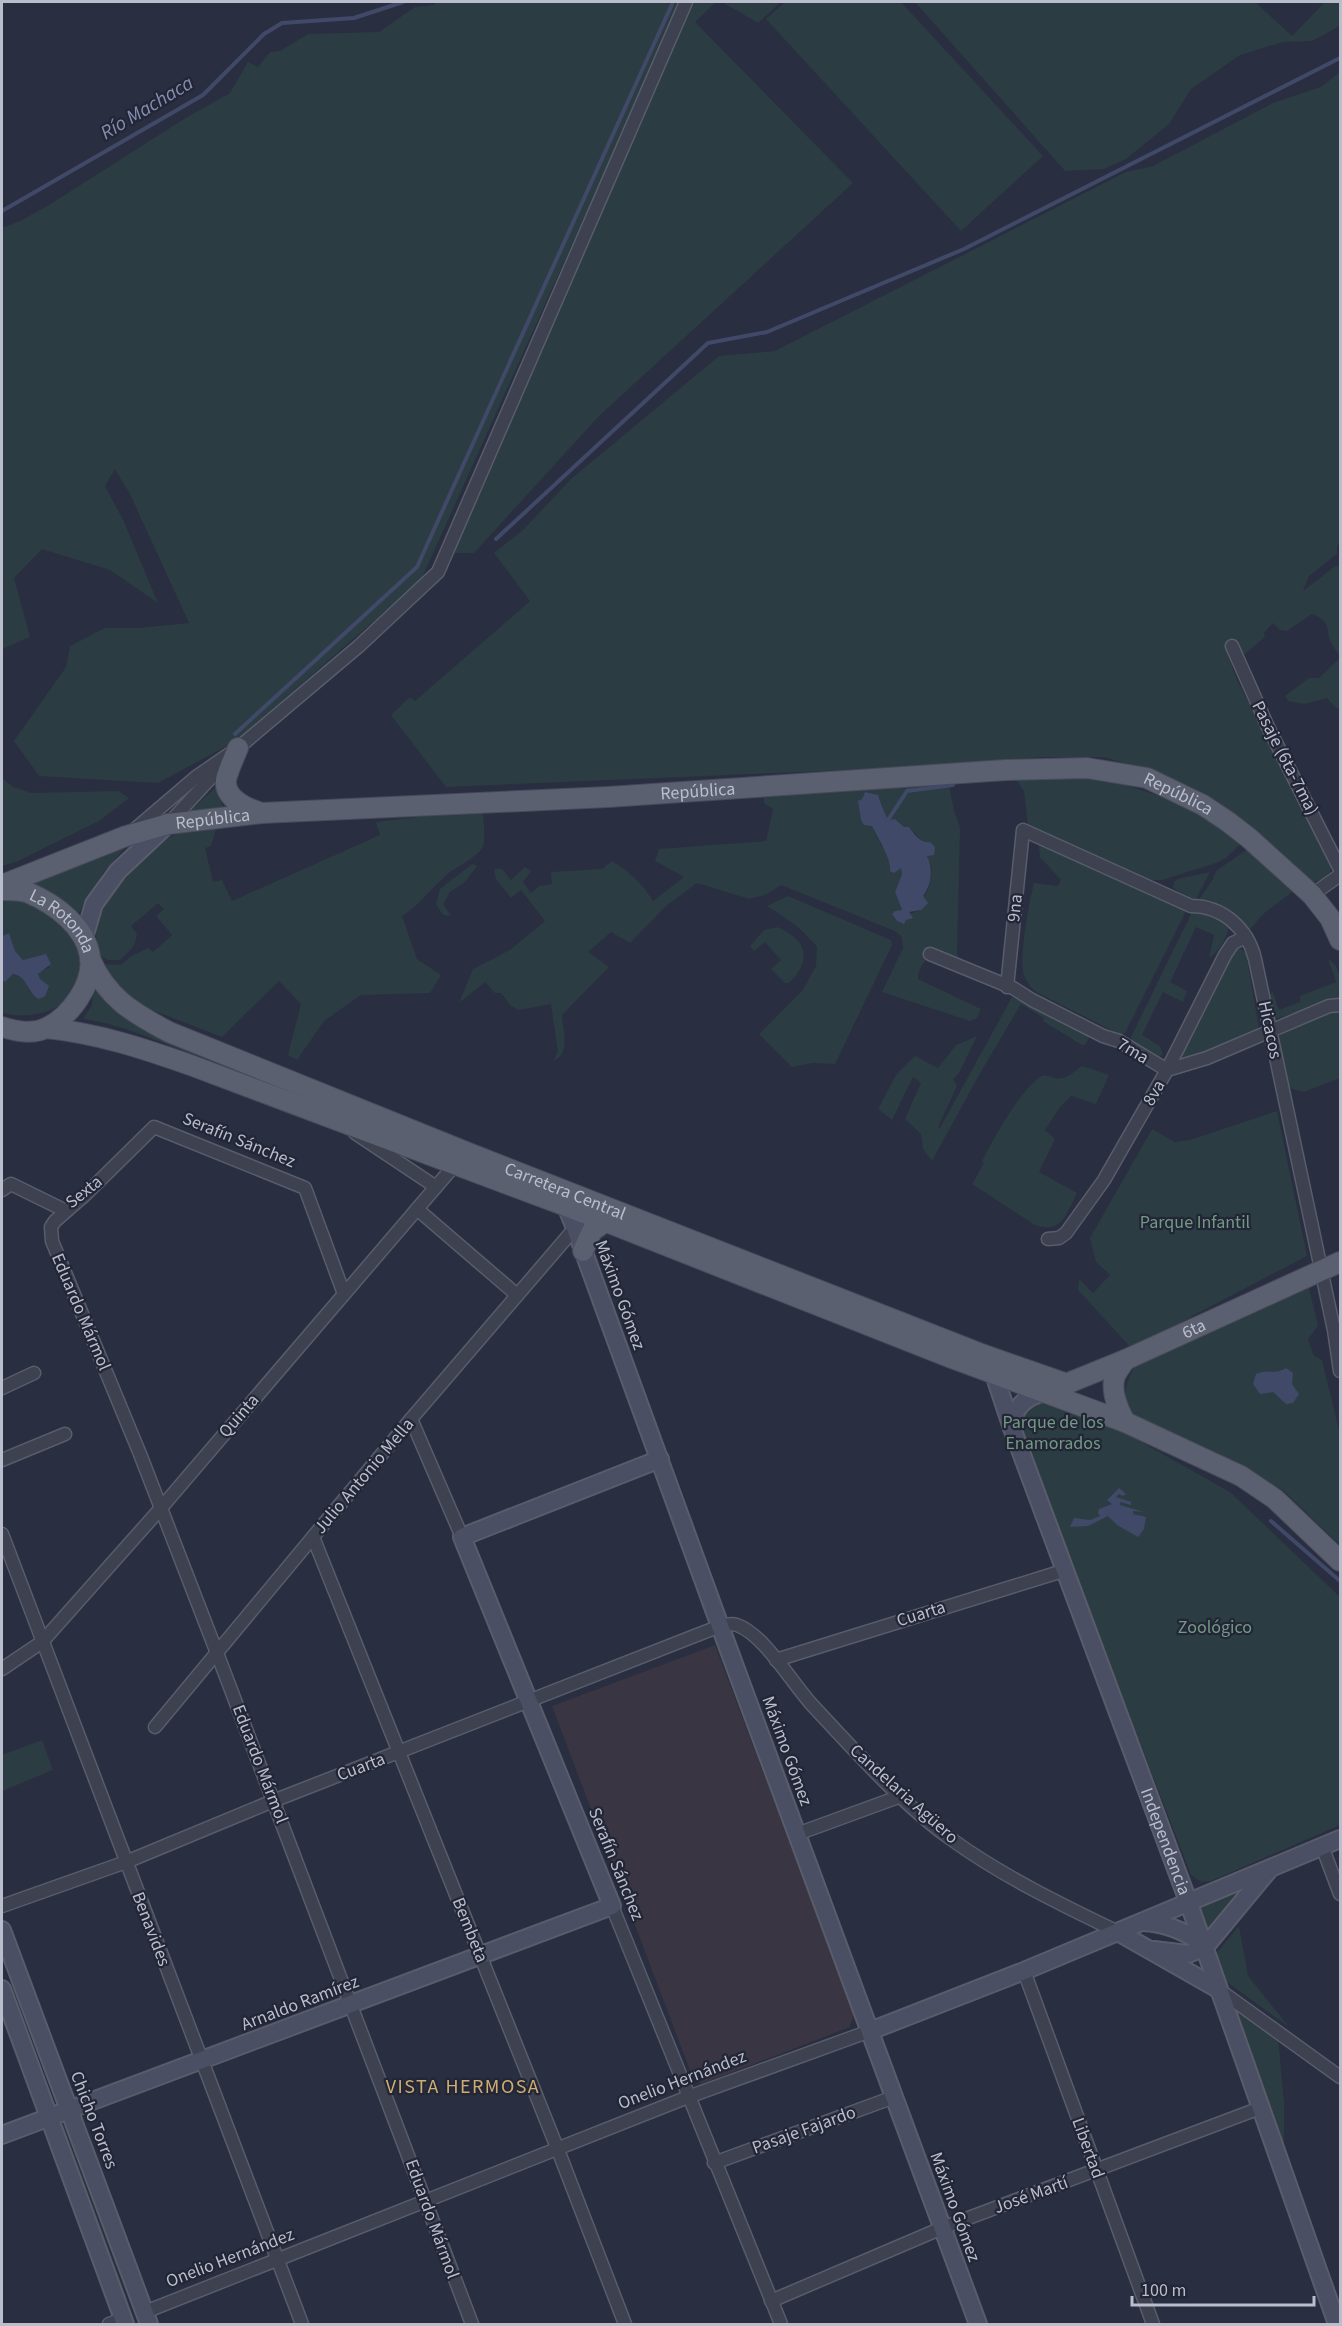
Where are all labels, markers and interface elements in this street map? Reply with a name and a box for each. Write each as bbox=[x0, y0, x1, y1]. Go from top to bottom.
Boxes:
water label: Río Machaca bbox=[95, 69, 199, 147]
street label: Pasaje (6ta-7ma) bbox=[1245, 697, 1325, 819]
street label: República bbox=[1140, 766, 1219, 821]
street label: República bbox=[660, 776, 736, 806]
street label: República bbox=[174, 802, 251, 836]
street label: La Rotonda bbox=[25, 882, 101, 956]
street label: 9na bbox=[1001, 893, 1029, 923]
street label: Hicacos bbox=[1252, 999, 1288, 1061]
street label: 7ma bbox=[1112, 1032, 1154, 1070]
street label: 8va bbox=[1137, 1075, 1171, 1111]
street label: Serafín Sánchez bbox=[179, 1106, 299, 1174]
street label: Carretera Central bbox=[501, 1156, 630, 1226]
street label: Sexta bbox=[60, 1169, 108, 1215]
park label: Parque Infantil bbox=[1140, 1210, 1250, 1235]
street label: Máximo Gómez bbox=[589, 1237, 652, 1354]
street label: Eduardo Mármol bbox=[45, 1249, 117, 1375]
street label: 6ta bbox=[1178, 1312, 1210, 1345]
street label: Quinta bbox=[213, 1389, 265, 1443]
park label: Parque de los Enamorados bbox=[1002, 1410, 1104, 1456]
street label: Julio Antonio Mella bbox=[308, 1413, 420, 1539]
street label: Cuarta bbox=[893, 1595, 949, 1633]
park label: Zoológico bbox=[1178, 1615, 1252, 1640]
street label: Máximo Gómez bbox=[756, 1693, 819, 1810]
street label: Eduardo Mármol bbox=[226, 1701, 294, 1827]
street label: Candelaria Agüero bbox=[844, 1738, 964, 1850]
street label: Cuarta bbox=[333, 1746, 389, 1788]
street label: Independencia bbox=[1134, 1784, 1197, 1899]
street label: Serafín Sánchez bbox=[582, 1804, 650, 1924]
street label: Benavides bbox=[125, 1888, 177, 1970]
street label: Bembeta bbox=[446, 1894, 494, 1966]
street label: Arnaldo Ramírez bbox=[238, 1969, 363, 2037]
street label: Onelio Hernández bbox=[614, 2044, 750, 2116]
street label: Chicho Torres bbox=[64, 2068, 124, 2172]
district label: VISTA HERMOSA bbox=[386, 2073, 540, 2101]
street label: Pasaje Fajardo bbox=[749, 2100, 859, 2160]
street label: Libertad bbox=[1065, 2114, 1111, 2182]
street label: Máximo Gómez bbox=[924, 2149, 987, 2266]
street label: Eduardo Mármol bbox=[399, 2156, 465, 2282]
street label: José Martí bbox=[990, 2170, 1072, 2220]
street label: Onelio Hernández bbox=[162, 2222, 298, 2294]
scale bar bbox=[1132, 2269, 1314, 2307]
text: 100 m bbox=[1141, 2278, 1186, 2303]

